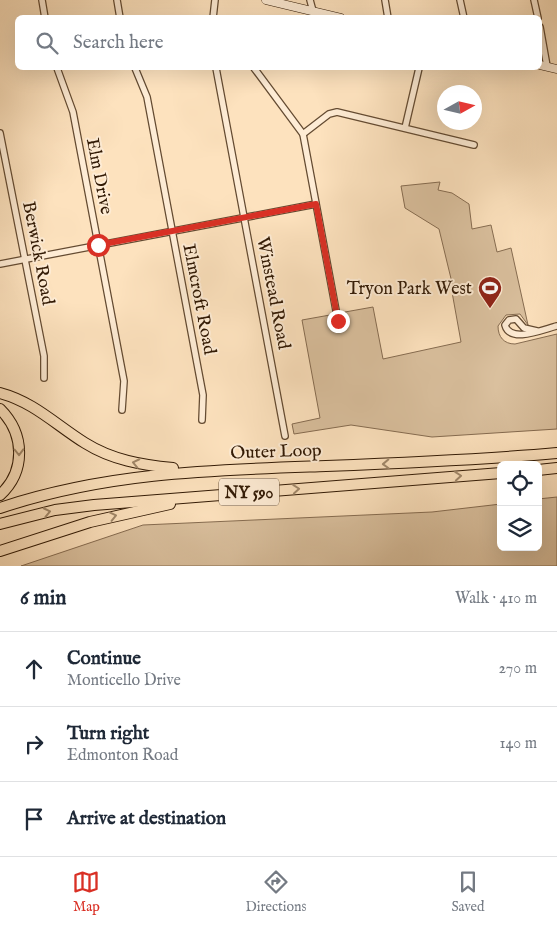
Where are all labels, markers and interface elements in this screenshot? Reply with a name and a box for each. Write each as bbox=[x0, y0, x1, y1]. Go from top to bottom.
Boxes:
search box bbox=[15, 15, 542, 70]
icon: search bbox=[33, 29, 61, 57]
text: Search here bbox=[73, 31, 164, 55]
north arrow bbox=[437, 85, 482, 130]
street label: Elm Drive bbox=[80, 136, 117, 216]
street label: Berwick Road bbox=[16, 199, 59, 308]
route start bbox=[87, 234, 110, 257]
street label: Winstead Road bbox=[250, 235, 295, 352]
street label: Elmcroft Road bbox=[176, 242, 221, 357]
sports icon: Tryon Park West bbox=[477, 275, 503, 309]
place label: Tryon Park West bbox=[347, 278, 472, 301]
route end bbox=[327, 310, 350, 333]
street label: Outer Loop bbox=[230, 439, 322, 466]
one-way arrow bbox=[14, 449, 24, 457]
one-way arrow bbox=[131, 458, 140, 468]
one-way arrow bbox=[382, 459, 390, 469]
map controls bbox=[497, 461, 542, 551]
button: locate bbox=[497, 461, 542, 506]
one-way arrow bbox=[454, 471, 462, 482]
road number: NY 590 bbox=[219, 478, 279, 506]
one-way arrow bbox=[292, 483, 300, 494]
button: layers bbox=[497, 506, 542, 551]
one-way arrow bbox=[43, 507, 52, 518]
one-way arrow bbox=[109, 511, 118, 522]
text: 6 min bbox=[20, 585, 66, 612]
text: Walk · 410 m bbox=[455, 589, 537, 609]
text: Continue bbox=[67, 647, 141, 671]
icon: ahead bbox=[20, 655, 48, 683]
text: 270 m bbox=[498, 659, 537, 679]
text: Monticello Drive bbox=[67, 671, 181, 691]
text: Turn right bbox=[67, 722, 149, 746]
icon: right bbox=[20, 730, 48, 758]
text: 140 m bbox=[499, 734, 537, 754]
text: Edmonton Road bbox=[67, 746, 178, 766]
icon: arrive bbox=[20, 805, 48, 833]
text: Arrive at destination bbox=[67, 807, 226, 831]
tab: Map bbox=[72, 868, 100, 916]
tab: Directions bbox=[245, 868, 306, 916]
tab: Saved bbox=[451, 868, 484, 916]

